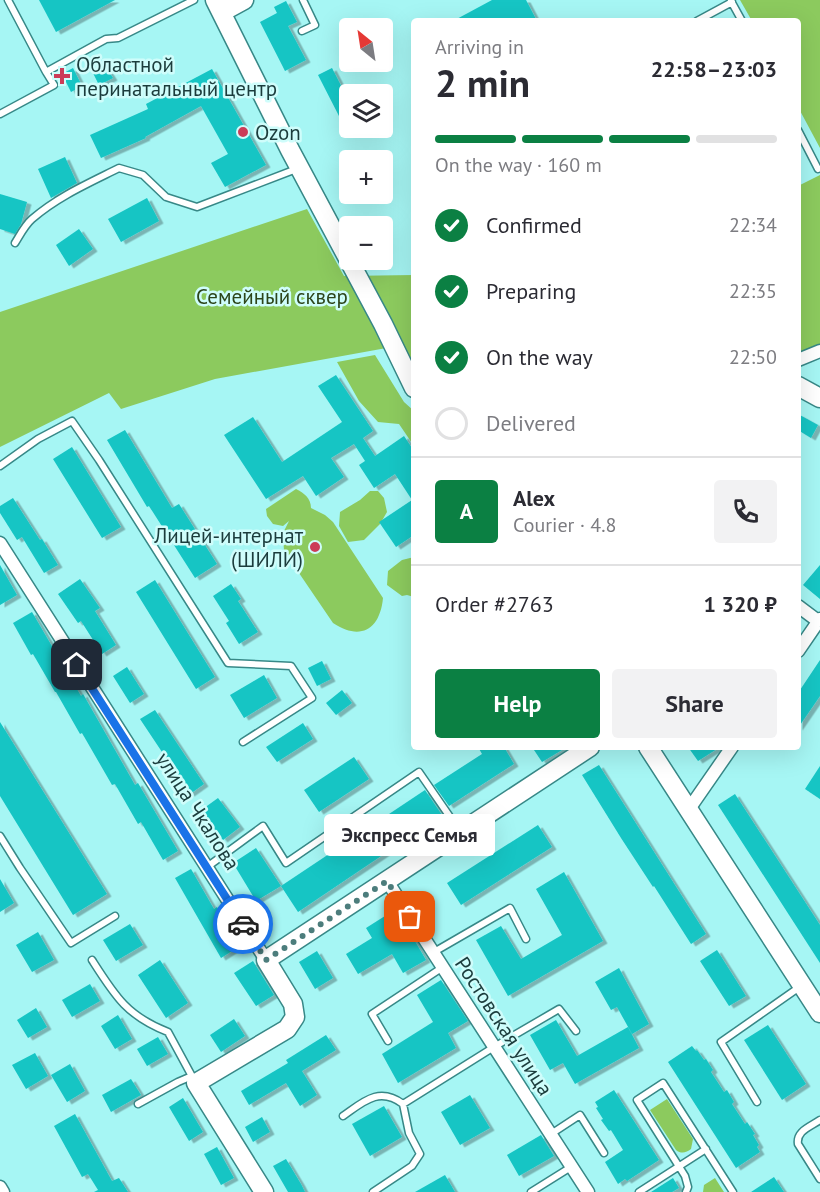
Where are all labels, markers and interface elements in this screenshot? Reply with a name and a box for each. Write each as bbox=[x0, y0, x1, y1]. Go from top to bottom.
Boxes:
north arrow bbox=[339, 18, 393, 72]
map controls bbox=[339, 18, 393, 270]
text: Arriving in bbox=[435, 34, 524, 60]
place label: Областной перинатальный центр bbox=[76, 51, 277, 102]
text: 22:58–23:03 bbox=[651, 55, 777, 83]
text: 2 min bbox=[435, 57, 530, 108]
marker: Областной перинатальный центр bbox=[53, 67, 71, 85]
button: layers bbox=[339, 84, 393, 138]
place label: Ozon bbox=[255, 119, 301, 146]
marker: Ozon bbox=[236, 125, 250, 139]
button: + bbox=[339, 150, 393, 204]
text: On the way · 160 m bbox=[435, 152, 602, 178]
icon: check bbox=[435, 209, 468, 242]
text: Confirmed bbox=[486, 211, 582, 239]
text: 22:34 bbox=[729, 212, 777, 238]
button: − bbox=[339, 216, 393, 270]
icon: check bbox=[435, 275, 468, 308]
text: Preparing bbox=[486, 277, 576, 305]
text: 22:35 bbox=[729, 278, 777, 304]
park label: Семейный сквер bbox=[196, 283, 348, 310]
icon: check bbox=[435, 341, 468, 374]
text: On the way bbox=[486, 343, 593, 371]
text: 22:50 bbox=[729, 344, 777, 370]
text: Delivered bbox=[486, 409, 576, 437]
button: phone bbox=[714, 480, 777, 543]
text: Alex bbox=[513, 484, 555, 512]
text: A bbox=[460, 497, 473, 525]
text: Courier · 4.8 bbox=[513, 512, 616, 538]
place label: Лицей-интернат (ШИЛИ) bbox=[153, 522, 304, 573]
marker: Лицей-интернат (ШИЛИ) bbox=[308, 540, 322, 554]
text: Order #2763 bbox=[435, 590, 554, 618]
text: 1 320 ₽ bbox=[703, 590, 777, 618]
pin bbox=[51, 639, 102, 690]
icon: home bbox=[60, 648, 93, 681]
button: Help bbox=[435, 669, 600, 738]
button: Share bbox=[612, 669, 777, 738]
street label: улица Чкалова bbox=[150, 747, 246, 875]
callout: Экспресс Семья bbox=[324, 815, 496, 857]
text: Экспресс Семья bbox=[341, 822, 478, 848]
pin bbox=[384, 891, 435, 942]
courier bbox=[213, 894, 273, 954]
icon: bag bbox=[393, 900, 426, 933]
icon: car bbox=[227, 908, 260, 941]
street label: Ростовская улица bbox=[449, 952, 559, 1100]

